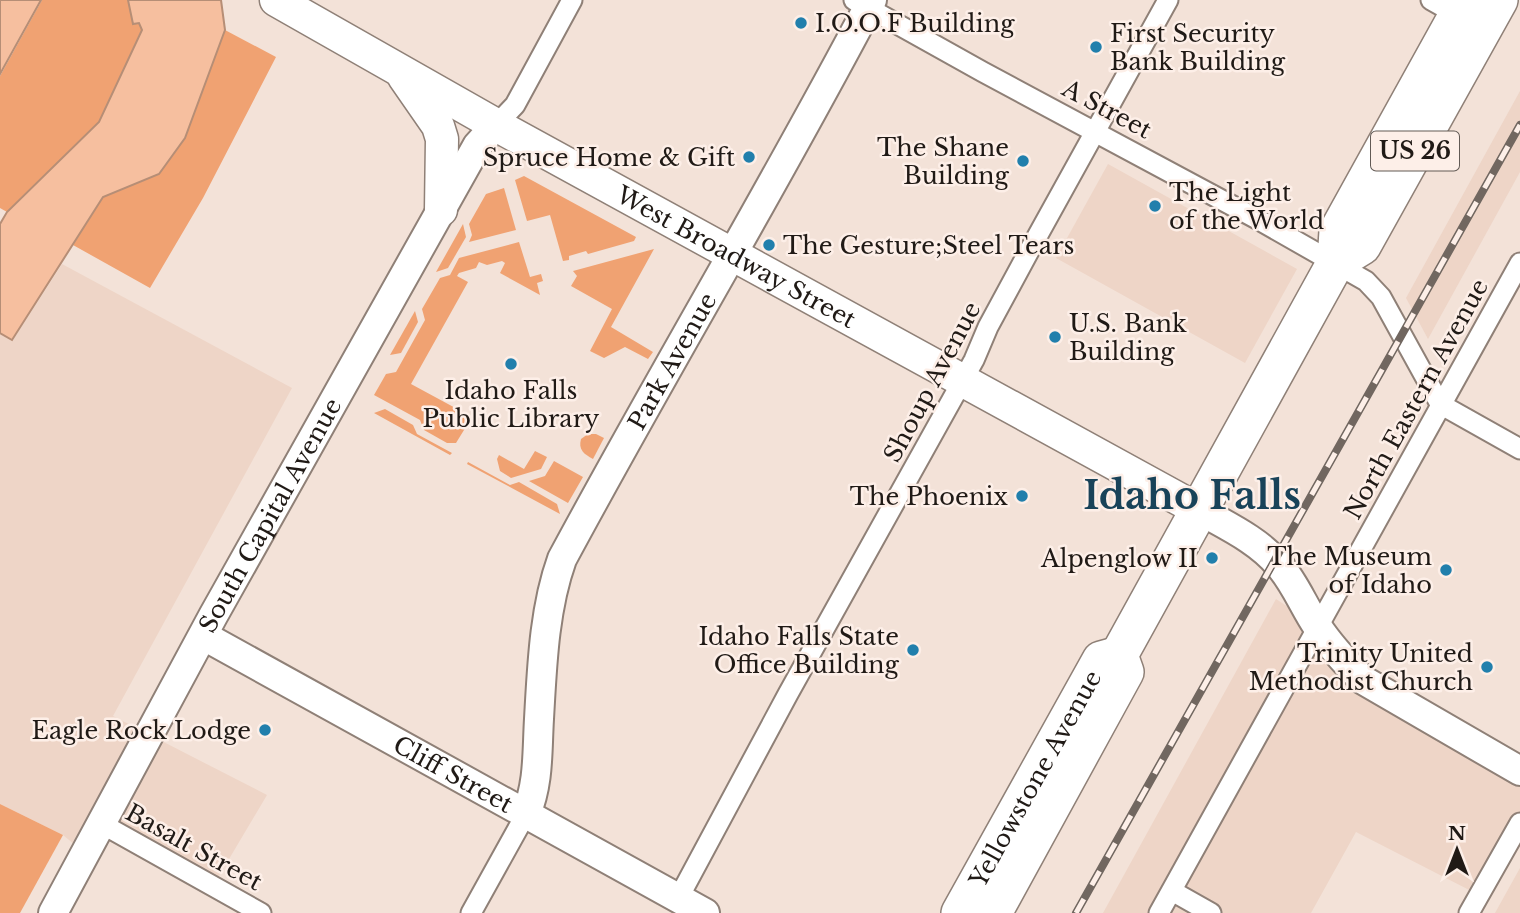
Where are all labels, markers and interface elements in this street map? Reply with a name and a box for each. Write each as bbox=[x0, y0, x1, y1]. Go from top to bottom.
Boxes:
place label: I.O.O.F Building bbox=[815, 9, 1015, 38]
marker: I.O.O.F Building bbox=[793, 15, 809, 31]
place label: First Security Bank Building bbox=[1110, 19, 1286, 76]
marker: First Security Bank Building bbox=[1088, 39, 1104, 55]
street label: A Street bbox=[1057, 73, 1156, 144]
road number: US 26 bbox=[1371, 132, 1459, 170]
place label: The Shane Building bbox=[877, 133, 1010, 190]
place label: Spruce Home & Gift bbox=[483, 143, 735, 172]
marker: Spruce Home & Gift bbox=[741, 149, 757, 165]
marker: The Shane Building bbox=[1015, 153, 1031, 169]
place label: The Light of the World bbox=[1169, 178, 1324, 235]
street label: West Broadway Street bbox=[611, 179, 861, 334]
marker: The Light of the World bbox=[1147, 198, 1163, 214]
place label: The Gesture;Steel Tears bbox=[783, 231, 1074, 260]
marker: The Gesture;Steel Tears bbox=[761, 237, 777, 253]
street label: North Eastern Avenue bbox=[1338, 274, 1494, 524]
street label: Park Avenue bbox=[622, 287, 722, 435]
street label: Shoup Avenue bbox=[878, 297, 986, 467]
place label: U.S. Bank Building bbox=[1069, 309, 1187, 366]
marker: U.S. Bank Building bbox=[1047, 329, 1063, 345]
marker: Idaho Falls Public Library bbox=[503, 356, 519, 372]
place label: Idaho Falls Public Library bbox=[423, 376, 600, 433]
street label: South Capital Avenue bbox=[192, 393, 347, 637]
district label: Idaho Falls bbox=[1083, 472, 1301, 519]
place label: The Phoenix bbox=[850, 482, 1008, 511]
marker: The Phoenix bbox=[1014, 488, 1030, 504]
place label: The Museum of Idaho bbox=[1267, 542, 1432, 599]
place label: Alpenglow II bbox=[1040, 544, 1198, 573]
marker: Alpenglow II bbox=[1204, 550, 1220, 566]
marker: The Museum of Idaho bbox=[1438, 562, 1454, 578]
place label: Idaho Falls State Office Building bbox=[699, 622, 900, 679]
place label: Trinity United Methodist Church bbox=[1249, 639, 1473, 696]
marker: Idaho Falls State Office Building bbox=[905, 642, 921, 658]
marker: Trinity United Methodist Church bbox=[1479, 659, 1495, 675]
street label: Yellowstone Avenue bbox=[963, 665, 1107, 893]
place label: Eagle Rock Lodge bbox=[32, 716, 251, 745]
marker: Eagle Rock Lodge bbox=[257, 722, 273, 738]
street label: Cliff Street bbox=[389, 729, 518, 818]
street label: Basalt Street bbox=[121, 798, 267, 896]
north arrow bbox=[1422, 815, 1492, 885]
text: N bbox=[1448, 822, 1466, 845]

